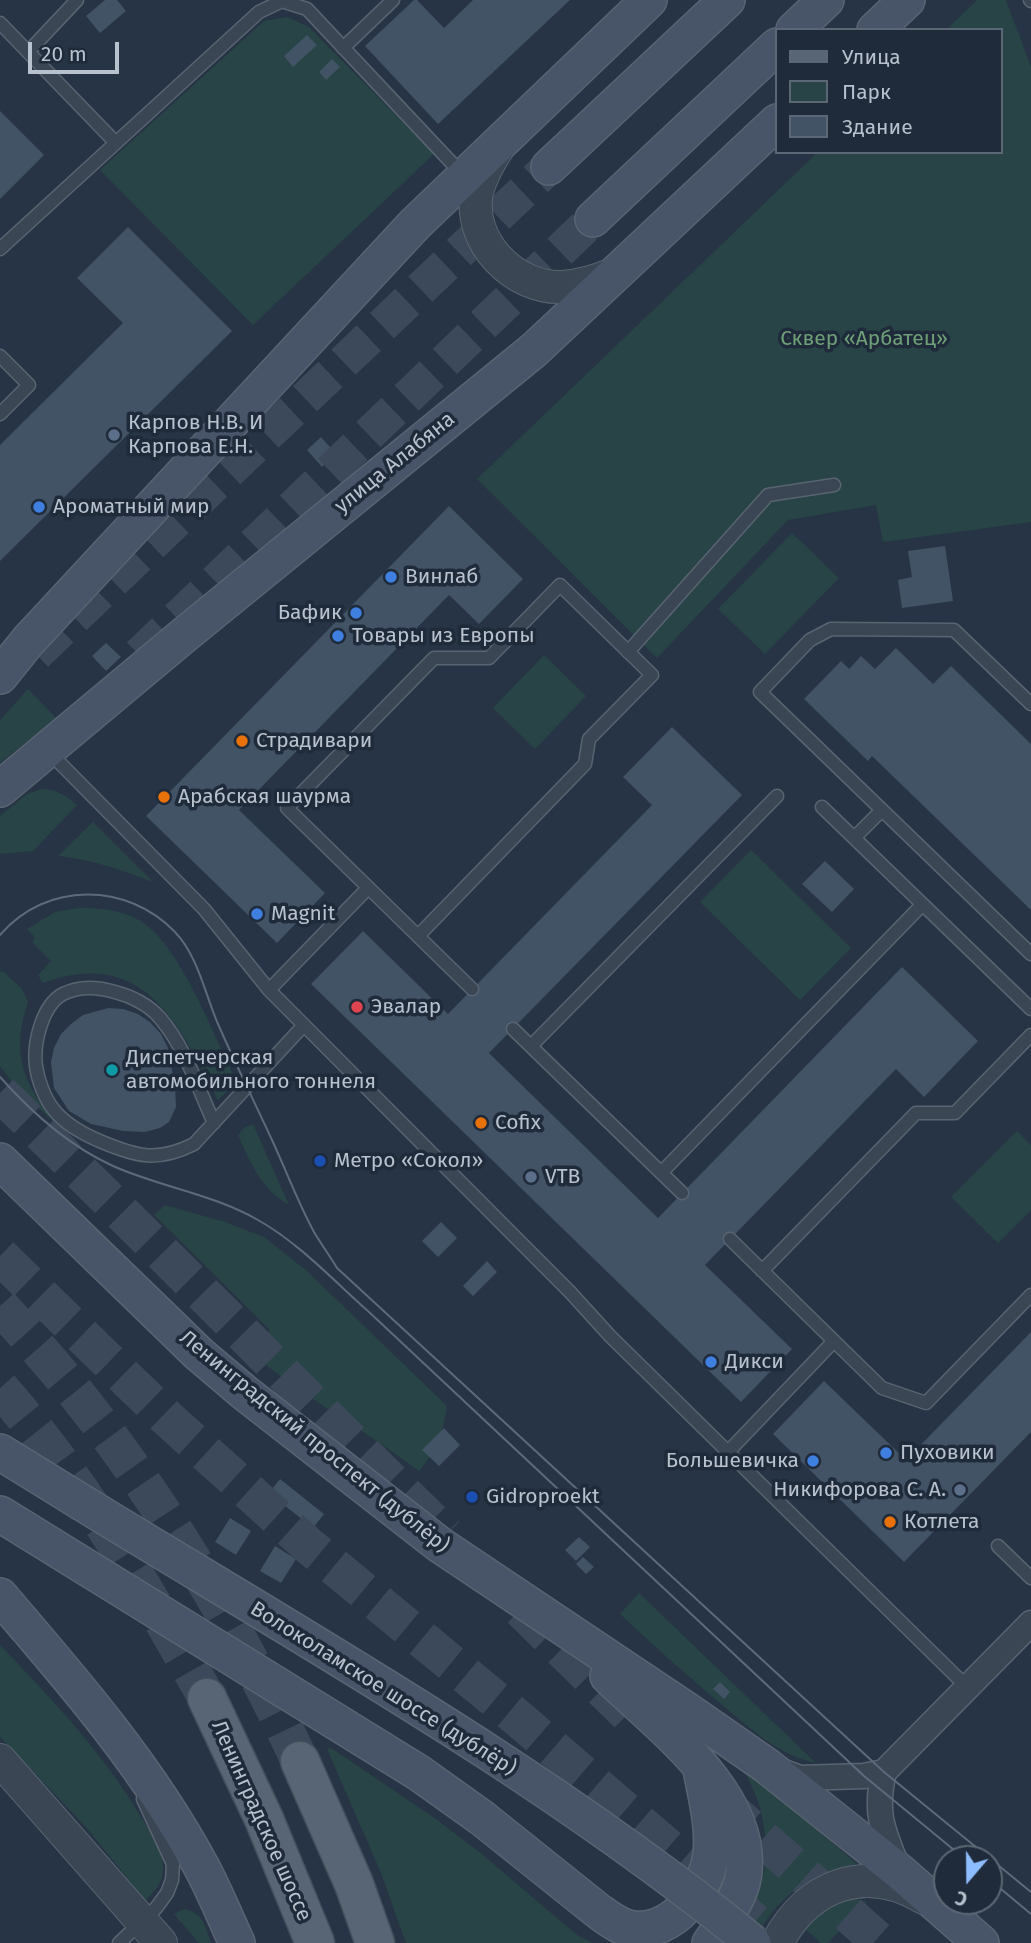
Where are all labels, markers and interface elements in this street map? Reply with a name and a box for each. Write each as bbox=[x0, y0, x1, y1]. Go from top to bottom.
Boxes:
scale bar bbox=[32, 28, 122, 72]
legend bbox=[776, 28, 1003, 154]
text: 20 m bbox=[41, 41, 87, 67]
text: Улица bbox=[842, 44, 901, 70]
text: Парк bbox=[842, 79, 891, 105]
text: Здание bbox=[842, 114, 913, 140]
park label: Сквер «Арбатец» bbox=[780, 326, 948, 352]
street label: улица Алабяна bbox=[330, 407, 460, 519]
place label: Карпов Н.В. И Карпова Е.Н. bbox=[128, 410, 263, 460]
marker: Карпов Н.В. И Карпова Е.Н. bbox=[106, 427, 122, 443]
place label: Ароматный мир bbox=[53, 494, 210, 520]
marker: Ароматный мир bbox=[31, 499, 47, 515]
place label: Винлаб bbox=[405, 564, 478, 590]
marker: Винлаб bbox=[383, 569, 399, 585]
place label: Бафик bbox=[278, 600, 342, 626]
marker: Бафик bbox=[348, 605, 364, 621]
place label: Товары из Европы bbox=[352, 623, 535, 649]
marker: Товары из Европы bbox=[330, 628, 346, 644]
place label: Страдивари bbox=[256, 728, 372, 754]
marker: Страдивари bbox=[234, 733, 250, 749]
place label: Арабская шаурма bbox=[178, 784, 351, 810]
marker: Арабская шаурма bbox=[156, 789, 172, 805]
place label: Magnit bbox=[271, 901, 335, 927]
marker: Magnit bbox=[249, 906, 265, 922]
place label: Эвалар bbox=[371, 994, 441, 1020]
marker: Эвалар bbox=[349, 999, 365, 1015]
place label: Диспетчерская автомобильного тоннеля bbox=[126, 1045, 376, 1095]
marker: Диспетчерская автомобильного тоннеля bbox=[104, 1062, 120, 1078]
place label: Cofix bbox=[495, 1110, 541, 1136]
marker: Cofix bbox=[473, 1115, 489, 1131]
place label: Метро «Сокол» bbox=[334, 1148, 483, 1174]
marker: Метро «Сокол» bbox=[312, 1153, 328, 1169]
place label: VTB bbox=[545, 1164, 580, 1190]
marker: VTB bbox=[523, 1169, 539, 1185]
street label: Ленинградский проспект (дублёр) bbox=[174, 1325, 454, 1559]
place label: Дикси bbox=[725, 1349, 784, 1375]
marker: Дикси bbox=[703, 1354, 719, 1370]
place label: Пуховики bbox=[900, 1440, 995, 1466]
marker: Пуховики bbox=[878, 1445, 894, 1461]
place label: Большевичка bbox=[666, 1448, 799, 1474]
marker: Большевичка bbox=[805, 1453, 821, 1469]
place label: Никифорова С. А. bbox=[773, 1477, 946, 1503]
marker: Никифорова С. А. bbox=[952, 1482, 968, 1498]
place label: Gidroproekt bbox=[486, 1484, 599, 1510]
marker: Gidroproekt bbox=[464, 1489, 480, 1505]
place label: Котлета bbox=[904, 1509, 979, 1535]
marker: Котлета bbox=[882, 1514, 898, 1530]
street label: Волоколамское шоссе (дублёр) bbox=[246, 1597, 520, 1781]
street label: Ленинградское шоссе bbox=[205, 1717, 317, 1925]
north arrow bbox=[933, 1845, 1003, 1915]
text: С bbox=[952, 1886, 970, 1911]

